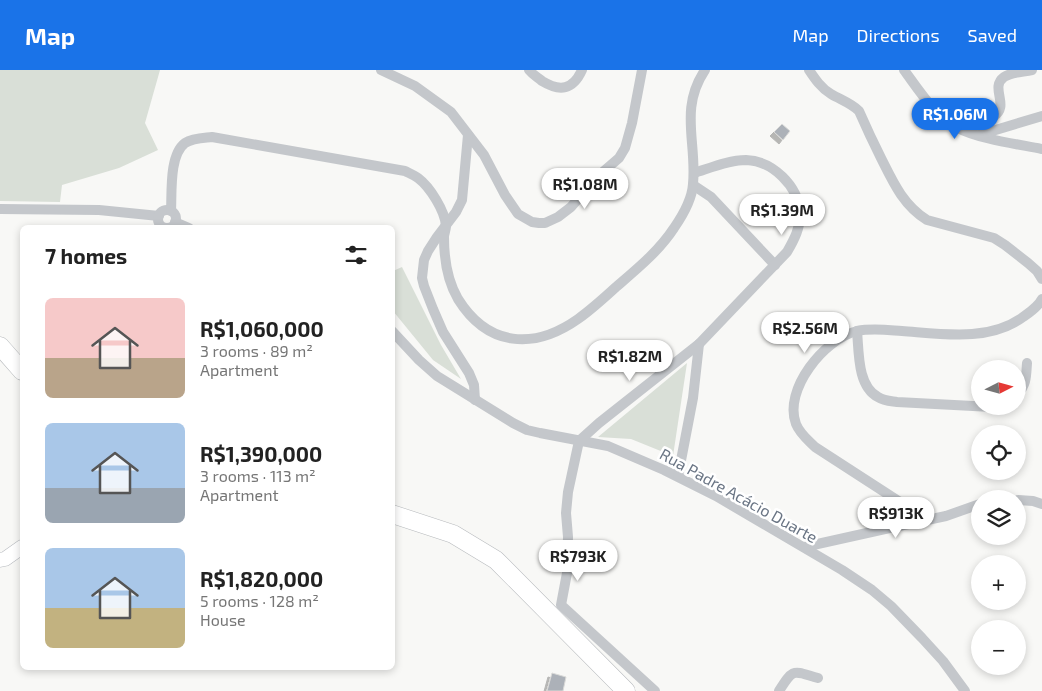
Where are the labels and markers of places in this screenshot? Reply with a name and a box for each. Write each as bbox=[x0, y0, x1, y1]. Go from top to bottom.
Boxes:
pin: R$1.06M bbox=[909, 98, 1001, 140]
pin: R$1.08M bbox=[539, 168, 631, 210]
pin: R$1.39M bbox=[736, 194, 828, 236]
pin: R$2.56M bbox=[759, 312, 851, 354]
pin: R$1.82M bbox=[584, 340, 676, 382]
pin: R$913K bbox=[855, 496, 937, 539]
pin: R$793K bbox=[537, 540, 619, 582]

